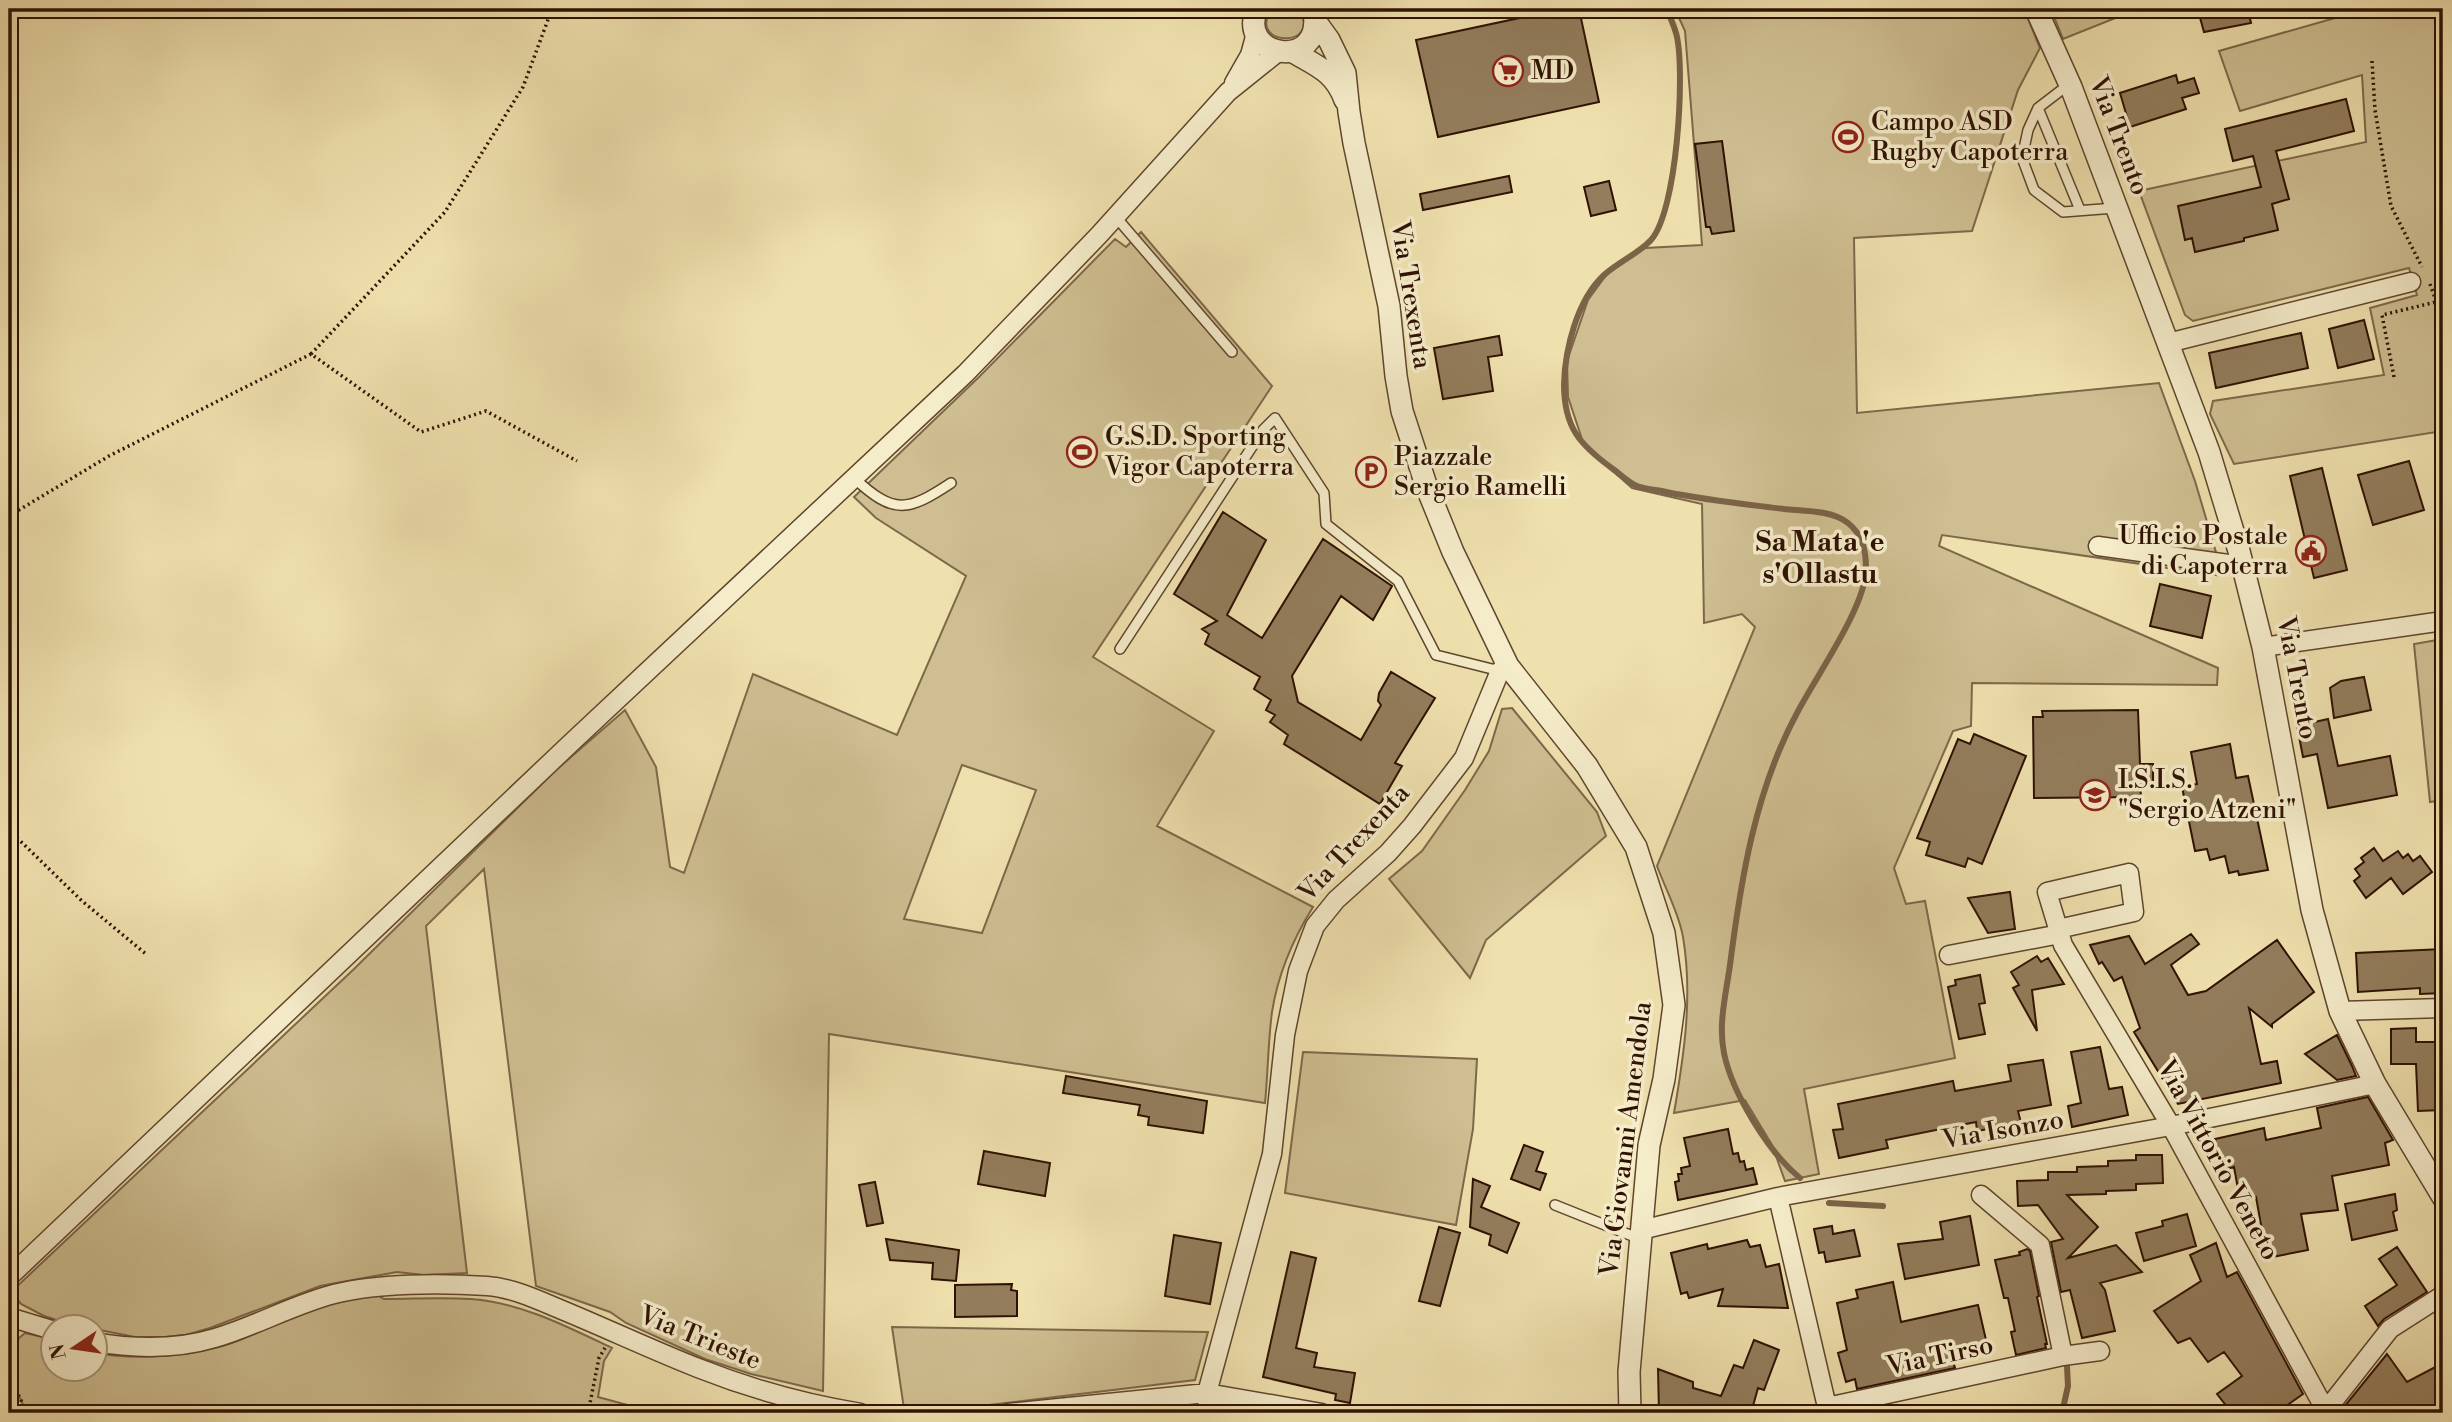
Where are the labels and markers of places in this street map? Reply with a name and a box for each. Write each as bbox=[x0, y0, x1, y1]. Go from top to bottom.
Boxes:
supermarket icon: MD bbox=[1491, 54, 1525, 88]
place label: MD bbox=[1531, 55, 1574, 87]
place label: Campo ASD Rugby Capoterra bbox=[1871, 106, 2069, 168]
sports icon: Campo ASD Rugby Capoterra bbox=[1831, 120, 1865, 154]
place label: G.S.D. Sporting Vigor Capoterra bbox=[1104, 421, 1295, 483]
sports icon: G.S.D. Sporting Vigor Capoterra bbox=[1065, 435, 1099, 469]
place label: Piazzale Sergio Ramelli bbox=[1394, 441, 1567, 503]
parking icon: Piazzale Sergio Ramelli bbox=[1354, 455, 1388, 489]
place label: Ufficio Postale di Capoterra bbox=[2119, 520, 2289, 582]
public building icon: Ufficio Postale di Capoterra bbox=[2294, 534, 2328, 568]
place label: I.S.I.S. "Sergio Atzeni" bbox=[2118, 764, 2296, 826]
school or university icon: I.S.I.S. "Sergio Atzeni" bbox=[2078, 778, 2112, 812]

